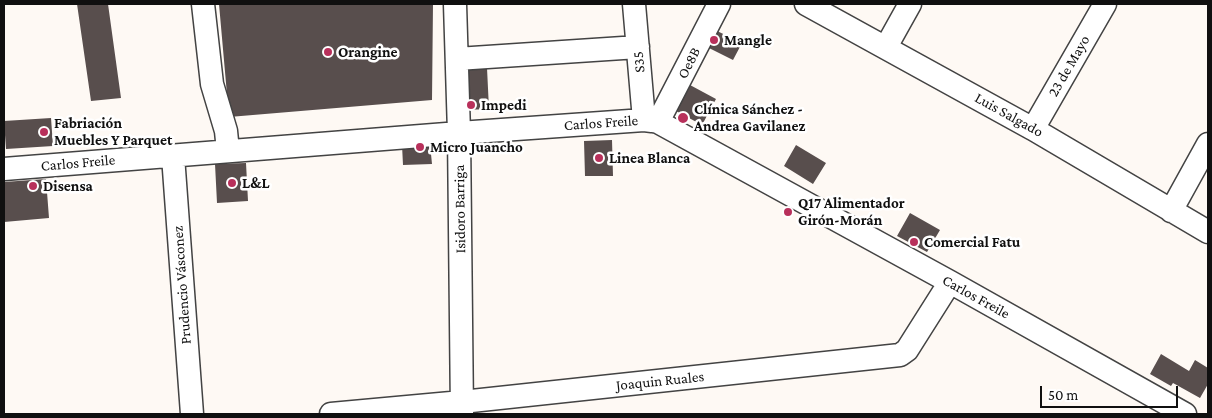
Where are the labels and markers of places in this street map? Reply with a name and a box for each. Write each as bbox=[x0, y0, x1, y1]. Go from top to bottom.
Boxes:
place label: Mangle bbox=[724, 31, 772, 49]
marker: Mangle bbox=[708, 34, 720, 46]
place label: Orangine bbox=[338, 43, 398, 61]
marker: Orangine bbox=[322, 46, 334, 58]
place label: Impedi bbox=[481, 96, 527, 114]
marker: Impedi bbox=[465, 99, 477, 111]
place label: Clínica Sánchez - Andrea Gavilanez bbox=[694, 100, 805, 135]
marker: Clínica Sánchez - Andrea Gavilanez bbox=[676, 111, 690, 125]
place label: Fabriación Muebles Y Parquet bbox=[54, 114, 172, 149]
marker: Fabriación Muebles Y Parquet bbox=[38, 126, 50, 138]
place label: Micro Juancho bbox=[430, 138, 523, 156]
marker: Micro Juancho bbox=[414, 141, 426, 153]
place label: Linea Blanca bbox=[609, 149, 690, 167]
marker: Linea Blanca bbox=[593, 152, 605, 164]
place label: L&L bbox=[242, 174, 270, 192]
place label: Disensa bbox=[43, 177, 93, 195]
marker: L&L bbox=[226, 177, 238, 189]
marker: Disensa bbox=[27, 180, 39, 192]
place label: Q17 Alimentador Girón-Morán bbox=[798, 194, 905, 229]
marker: Q17 Alimentador Girón-Morán bbox=[782, 206, 794, 218]
place label: Comercial Fatu bbox=[924, 233, 1020, 251]
marker: Comercial Fatu bbox=[908, 236, 920, 248]

